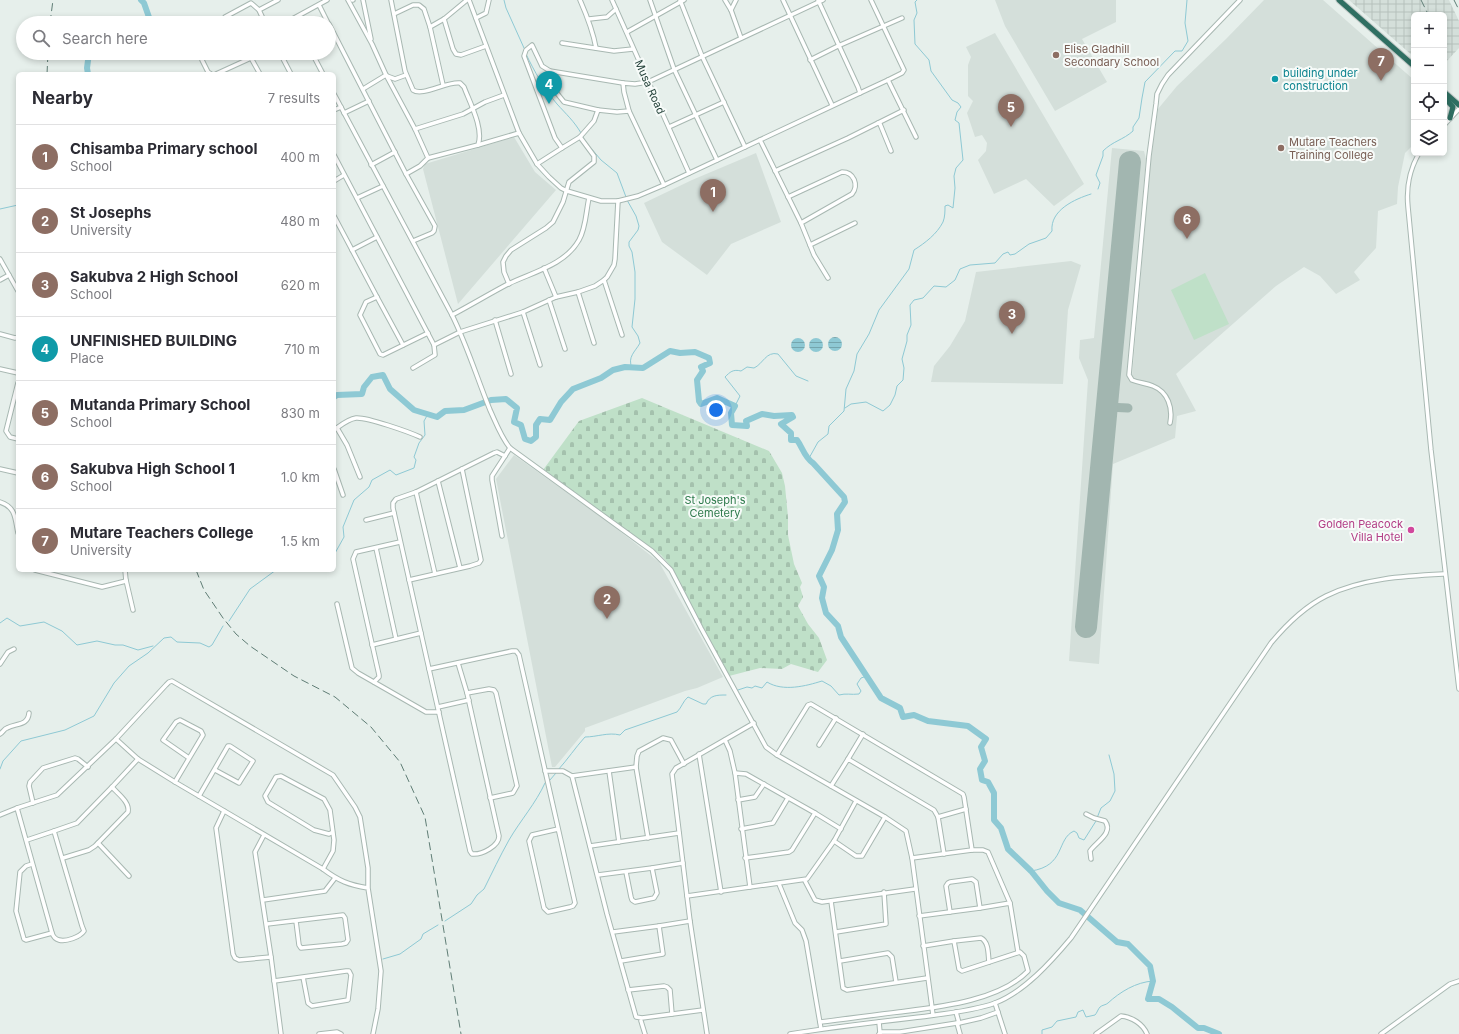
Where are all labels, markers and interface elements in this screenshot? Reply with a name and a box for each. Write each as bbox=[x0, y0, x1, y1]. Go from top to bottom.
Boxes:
map controls bbox=[1411, 12, 1447, 156]
button: + bbox=[1411, 12, 1447, 48]
search box bbox=[16, 16, 336, 60]
icon: search bbox=[30, 27, 52, 49]
text: Search here bbox=[62, 29, 148, 48]
place label: Elise Gladhill Secondary School bbox=[1064, 42, 1159, 69]
pin: 7 bbox=[1368, 48, 1394, 81]
button: − bbox=[1411, 48, 1447, 84]
marker: Elise Gladhill Secondary School bbox=[1051, 50, 1061, 60]
street label: Musa Road bbox=[632, 58, 668, 116]
place label: building under construction bbox=[1283, 66, 1358, 93]
pin: 4 bbox=[536, 71, 562, 104]
marker: building under construction bbox=[1270, 74, 1280, 84]
button: locate bbox=[1411, 84, 1447, 120]
text: Nearby bbox=[32, 88, 93, 108]
text: 7 results bbox=[268, 90, 320, 106]
pin: 5 bbox=[998, 94, 1024, 127]
button: layers bbox=[1411, 120, 1447, 156]
place label: Mutare Teachers Training College bbox=[1289, 135, 1377, 162]
text: Chisamba Primary school bbox=[70, 139, 258, 158]
marker: Mutare Teachers Training College bbox=[1276, 143, 1286, 153]
text: 1 bbox=[42, 149, 48, 165]
text: 400 m bbox=[280, 149, 320, 165]
text: School bbox=[70, 158, 112, 174]
pin: 1 bbox=[700, 179, 726, 212]
text: St Josephs bbox=[70, 203, 151, 222]
pin: 6 bbox=[1174, 206, 1200, 239]
text: 2 bbox=[41, 213, 49, 229]
text: 480 m bbox=[280, 213, 320, 229]
text: University bbox=[70, 222, 132, 238]
text: Sakubva 2 High School bbox=[70, 267, 238, 286]
text: 3 bbox=[41, 277, 49, 293]
text: 620 m bbox=[281, 277, 320, 293]
text: School bbox=[70, 286, 112, 302]
pin: 3 bbox=[999, 301, 1025, 334]
text: UNFINISHED BUILDING bbox=[70, 331, 237, 350]
text: 4 bbox=[41, 341, 49, 357]
text: 710 m bbox=[284, 341, 320, 357]
text: Place bbox=[70, 350, 104, 366]
text: Mutanda Primary School bbox=[70, 395, 250, 414]
your location bbox=[706, 400, 726, 420]
text: 5 bbox=[41, 405, 49, 421]
text: 830 m bbox=[281, 405, 320, 421]
text: School bbox=[70, 414, 112, 430]
text: Sakubva High School 1 bbox=[70, 459, 235, 478]
text: 6 bbox=[41, 469, 49, 485]
text: 1.0 km bbox=[281, 469, 320, 485]
text: School bbox=[70, 478, 112, 494]
park label: St Joseph's Cemetery bbox=[684, 493, 746, 520]
place label: Golden Peacock Villa Hotel bbox=[1318, 517, 1403, 544]
text: Mutare Teachers College bbox=[70, 523, 253, 542]
marker: Golden Peacock Villa Hotel bbox=[1406, 525, 1416, 535]
text: 7 bbox=[41, 533, 49, 549]
text: 1.5 km bbox=[281, 533, 320, 549]
text: University bbox=[70, 542, 132, 558]
pin: 2 bbox=[594, 586, 620, 619]

